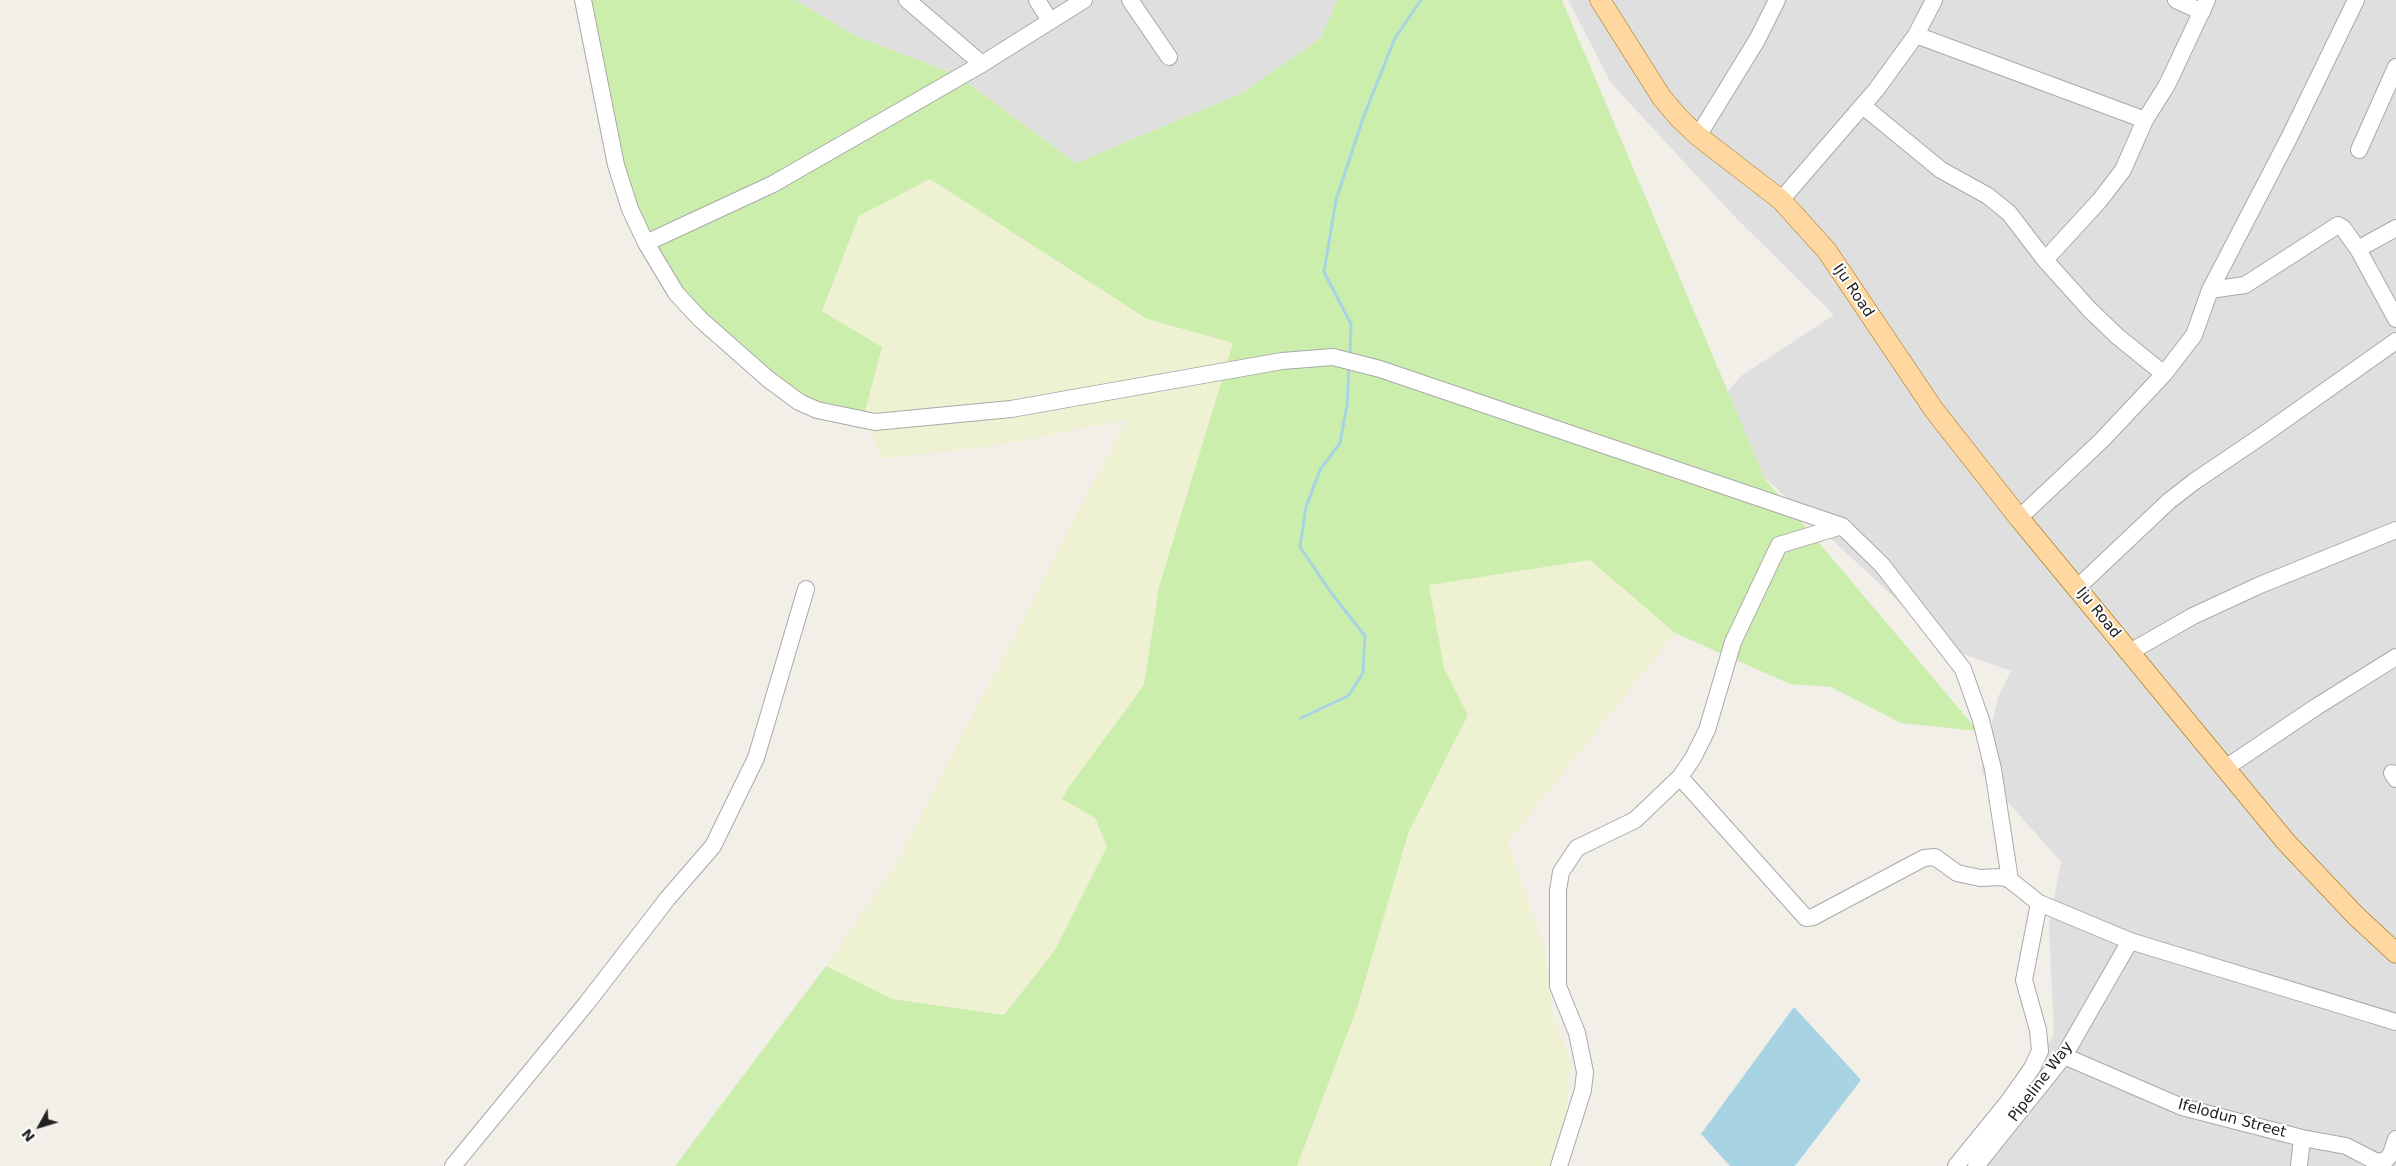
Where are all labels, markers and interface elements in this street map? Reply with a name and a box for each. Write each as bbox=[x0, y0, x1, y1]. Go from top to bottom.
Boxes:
street label: Iju Road bbox=[1829, 261, 1877, 321]
street label: Iju Road bbox=[2072, 584, 2124, 642]
street label: Pipeline Way bbox=[2005, 1038, 2077, 1126]
street label: Ifelodun Street bbox=[2176, 1096, 2288, 1142]
north arrow bbox=[15, 1101, 65, 1151]
text: N bbox=[18, 1126, 38, 1145]

